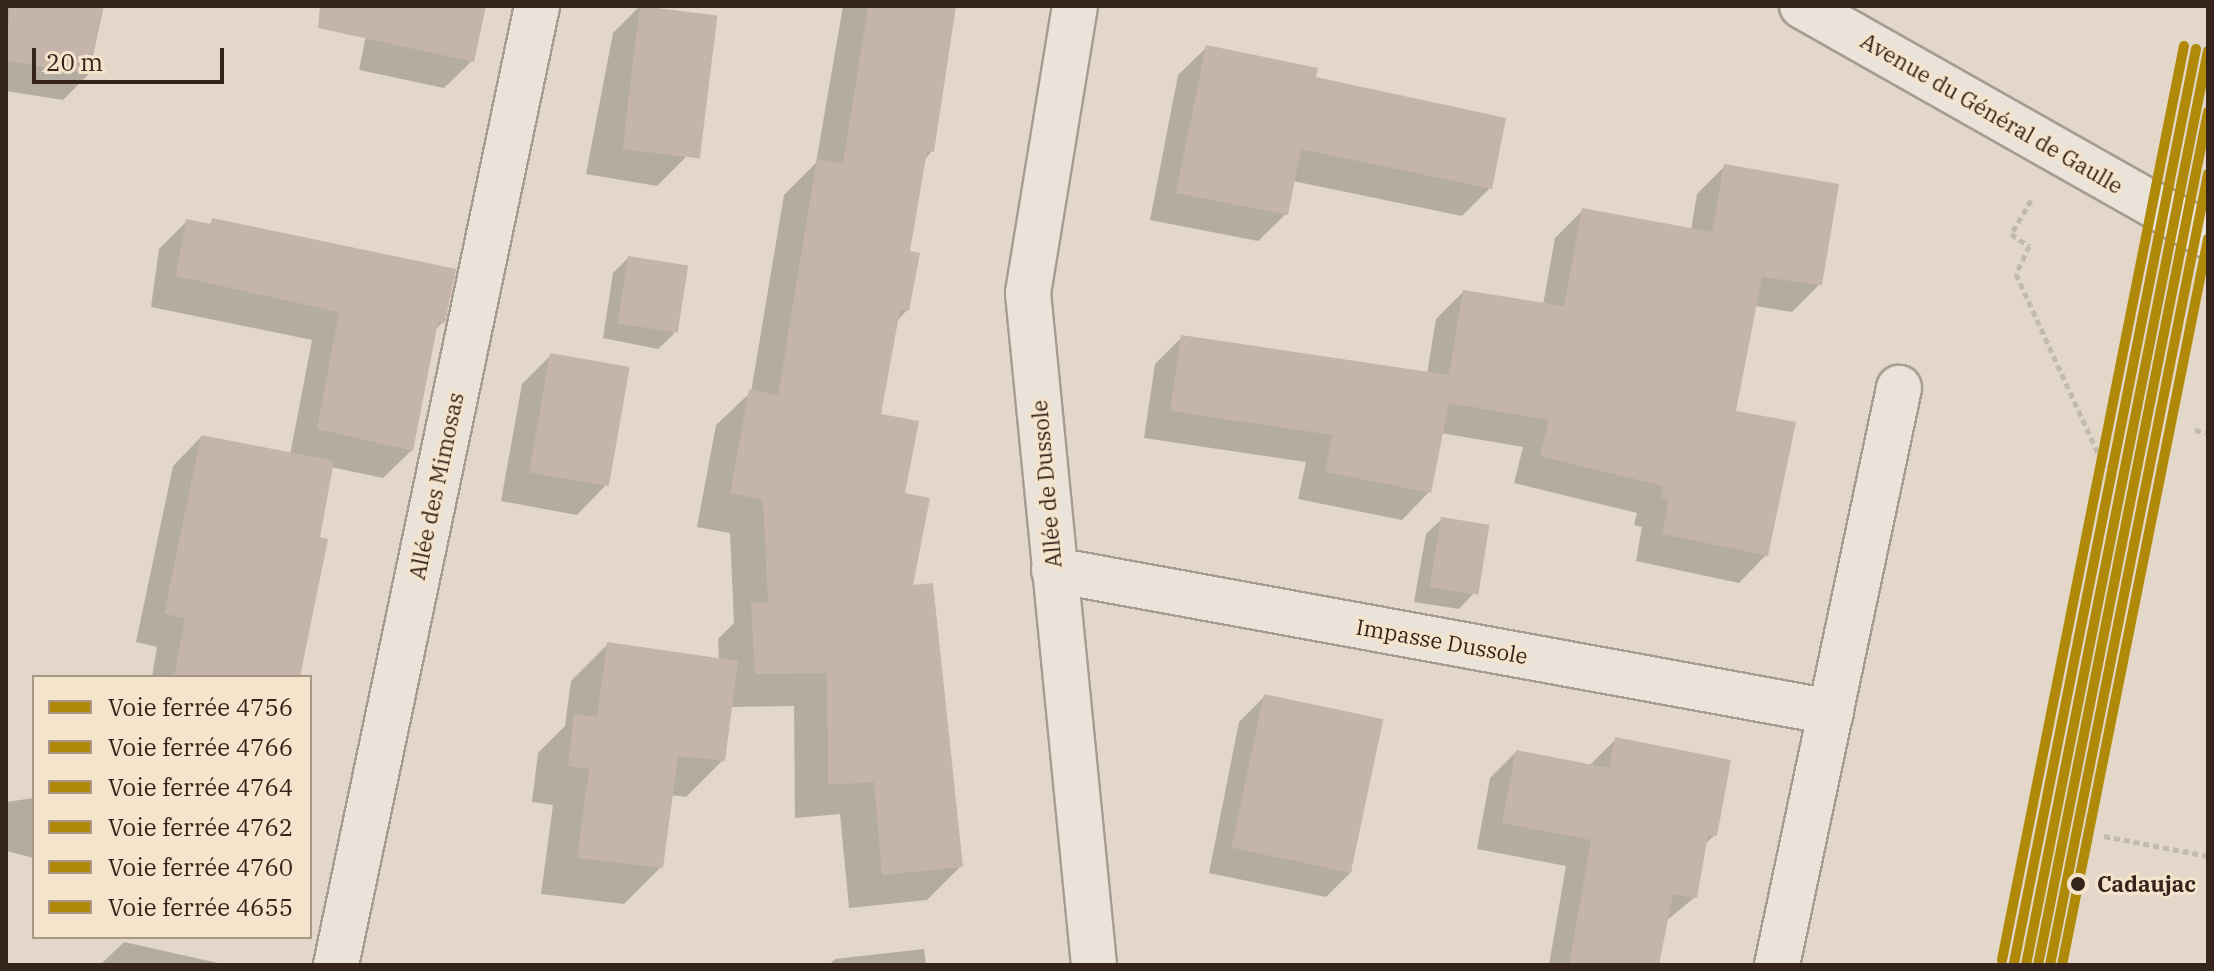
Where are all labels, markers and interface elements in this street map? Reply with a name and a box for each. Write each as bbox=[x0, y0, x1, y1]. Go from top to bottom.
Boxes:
street label: Avenue du Général de Gaulle bbox=[1856, 27, 2128, 199]
scale bar bbox=[36, 32, 228, 82]
text: 20 m bbox=[46, 46, 103, 78]
street label: Allée des Mimosas bbox=[403, 390, 469, 582]
street label: Allée de Dussole bbox=[1026, 399, 1066, 569]
street label: Impasse Dussole bbox=[1354, 613, 1530, 669]
legend bbox=[32, 675, 312, 939]
text: Voie ferrée 4756 bbox=[108, 691, 293, 723]
text: Voie ferrée 4766 bbox=[108, 731, 293, 763]
text: Voie ferrée 4764 bbox=[108, 771, 293, 803]
text: Voie ferrée 4762 bbox=[108, 811, 293, 843]
text: Voie ferrée 4760 bbox=[108, 851, 293, 883]
place label: Cadaujac bbox=[2097, 871, 2196, 897]
marker: Cadaujac bbox=[2066, 872, 2090, 896]
text: Voie ferrée 4655 bbox=[108, 891, 293, 923]

